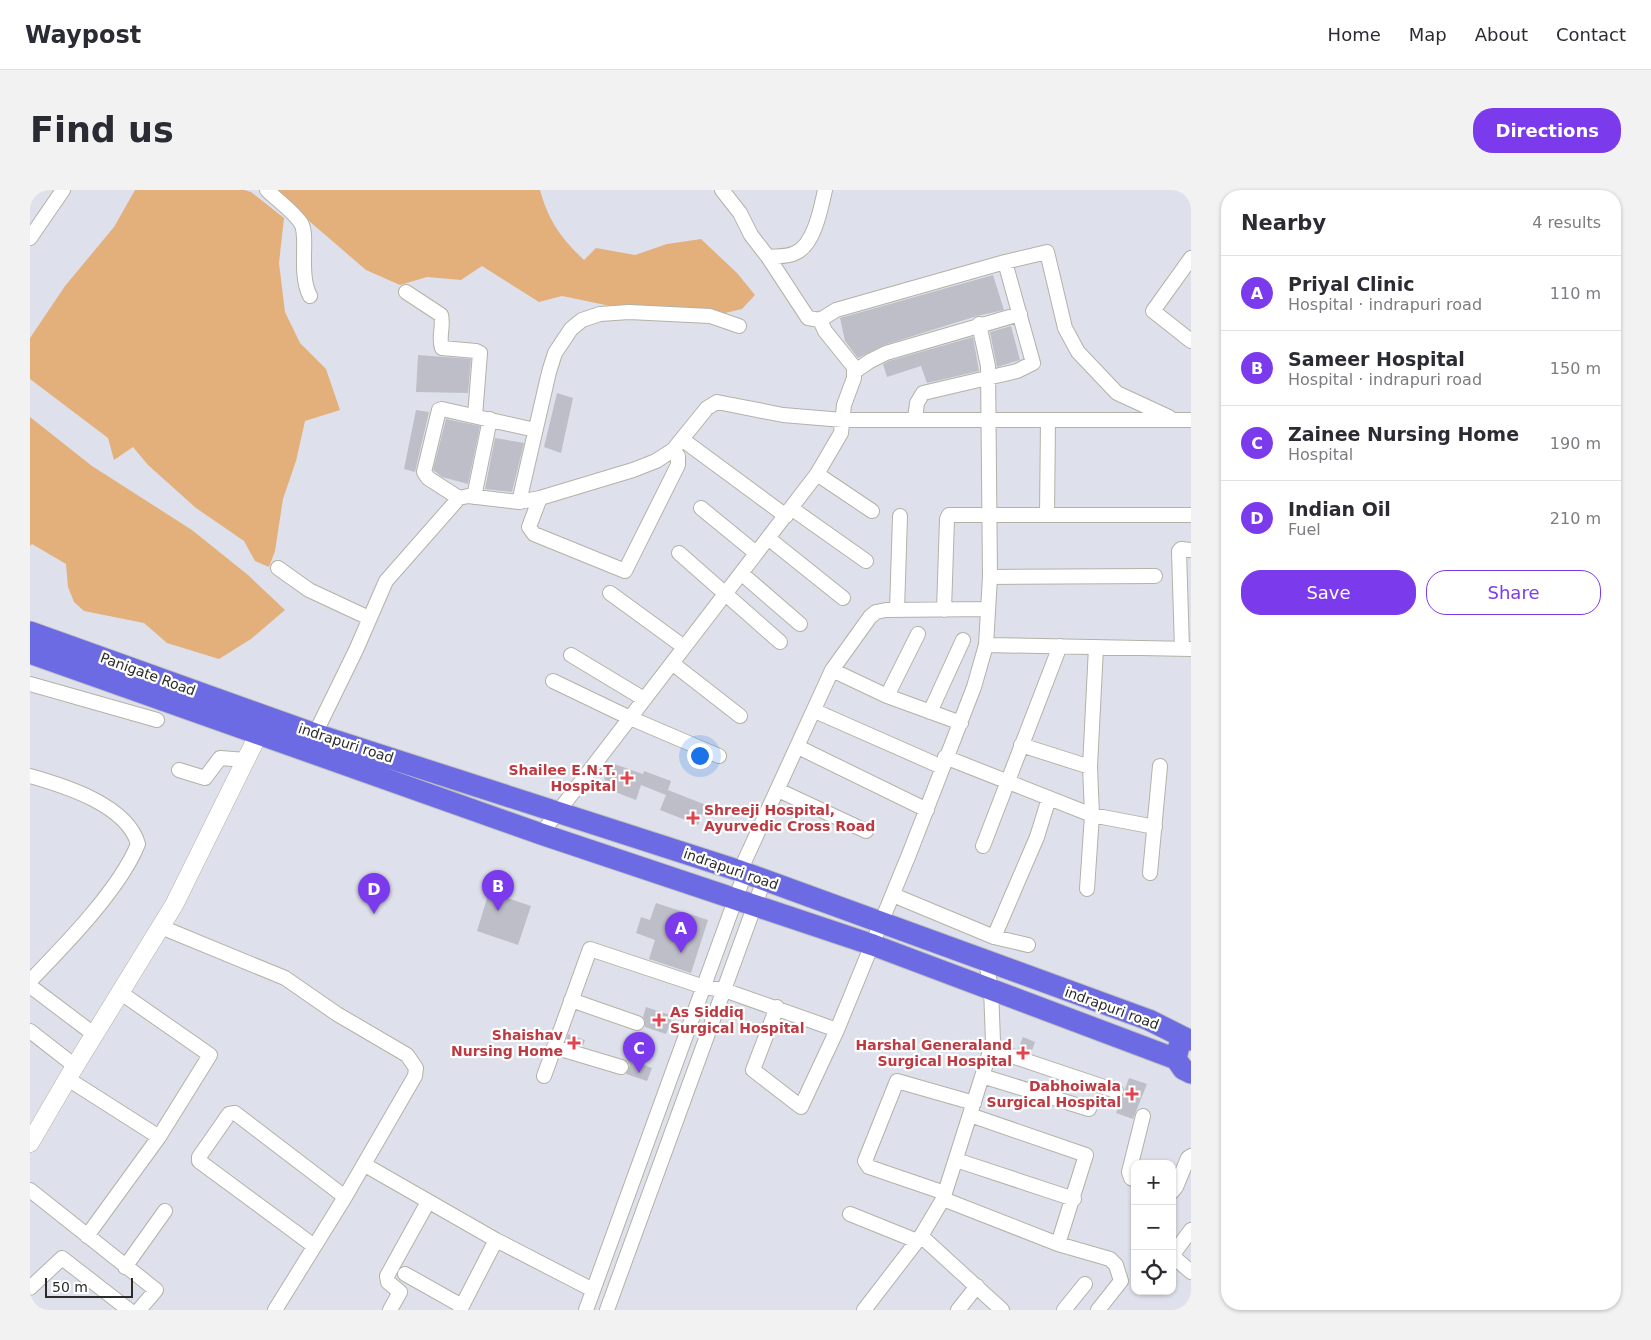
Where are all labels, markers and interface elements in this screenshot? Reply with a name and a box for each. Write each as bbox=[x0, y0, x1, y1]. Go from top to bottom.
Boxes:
text: Waypost bbox=[25, 21, 141, 49]
text: Home bbox=[1328, 24, 1381, 45]
text: Map bbox=[1409, 24, 1447, 45]
text: About bbox=[1475, 24, 1528, 45]
text: Contact bbox=[1556, 24, 1626, 45]
button: Directions bbox=[1473, 108, 1621, 153]
text: Find us bbox=[30, 110, 174, 150]
text: Nearby bbox=[1241, 211, 1326, 235]
text: 4 results bbox=[1532, 213, 1601, 232]
text: Priyal Clinic bbox=[1288, 273, 1414, 295]
text: A bbox=[1251, 284, 1263, 303]
text: 110 m bbox=[1550, 284, 1601, 303]
text: Hospital · indrapuri road bbox=[1288, 295, 1482, 314]
text: Sameer Hospital bbox=[1288, 348, 1465, 370]
text: B bbox=[1251, 359, 1263, 378]
text: 150 m bbox=[1550, 359, 1601, 378]
text: Hospital · indrapuri road bbox=[1288, 370, 1482, 389]
text: Zainee Nursing Home bbox=[1288, 423, 1519, 445]
text: C bbox=[1251, 434, 1263, 453]
text: 190 m bbox=[1550, 434, 1601, 453]
text: Hospital bbox=[1288, 445, 1353, 464]
text: Indian Oil bbox=[1288, 498, 1391, 520]
text: D bbox=[1250, 509, 1264, 528]
text: 210 m bbox=[1550, 509, 1601, 528]
text: Fuel bbox=[1288, 520, 1321, 539]
button: Save bbox=[1241, 570, 1416, 615]
button: Share bbox=[1426, 570, 1601, 615]
street label: Panigate Road bbox=[98, 649, 198, 699]
street label: indrapuri road bbox=[296, 720, 396, 766]
your location bbox=[687, 743, 713, 769]
place label: Shailee E.N.T. Hospital bbox=[508, 762, 616, 794]
marker: Shailee E.N.T. Hospital bbox=[620, 771, 634, 785]
place label: Shreeji Hospital, Ayurvedic Cross Road bbox=[704, 802, 875, 834]
marker: Shreeji Hospital, Ayurvedic Cross Road bbox=[686, 811, 700, 825]
street label: indrapuri road bbox=[681, 845, 781, 893]
pin: B bbox=[482, 870, 514, 911]
pin: D bbox=[358, 873, 390, 914]
pin: A bbox=[665, 912, 697, 953]
street label: indrapuri road bbox=[1063, 983, 1161, 1033]
place label: As Siddiq Surgical Hospital bbox=[670, 1004, 805, 1036]
marker: As Siddiq Surgical Hospital bbox=[652, 1013, 666, 1027]
place label: Shaishav Nursing Home bbox=[451, 1027, 563, 1059]
pin: C bbox=[623, 1032, 655, 1073]
marker: Shaishav Nursing Home bbox=[567, 1036, 581, 1050]
place label: Harshal Generaland Surgical Hospital bbox=[855, 1037, 1012, 1069]
marker: Harshal Generaland Surgical Hospital bbox=[1016, 1046, 1030, 1060]
place label: Dabhoiwala Surgical Hospital bbox=[986, 1078, 1121, 1110]
marker: Dabhoiwala Surgical Hospital bbox=[1125, 1087, 1139, 1101]
map controls bbox=[1131, 1160, 1176, 1295]
button: + bbox=[1131, 1160, 1176, 1205]
button: − bbox=[1131, 1205, 1176, 1250]
button: locate bbox=[1131, 1250, 1176, 1295]
scale bar bbox=[45, 1275, 132, 1298]
text: 50 m bbox=[52, 1279, 88, 1295]

